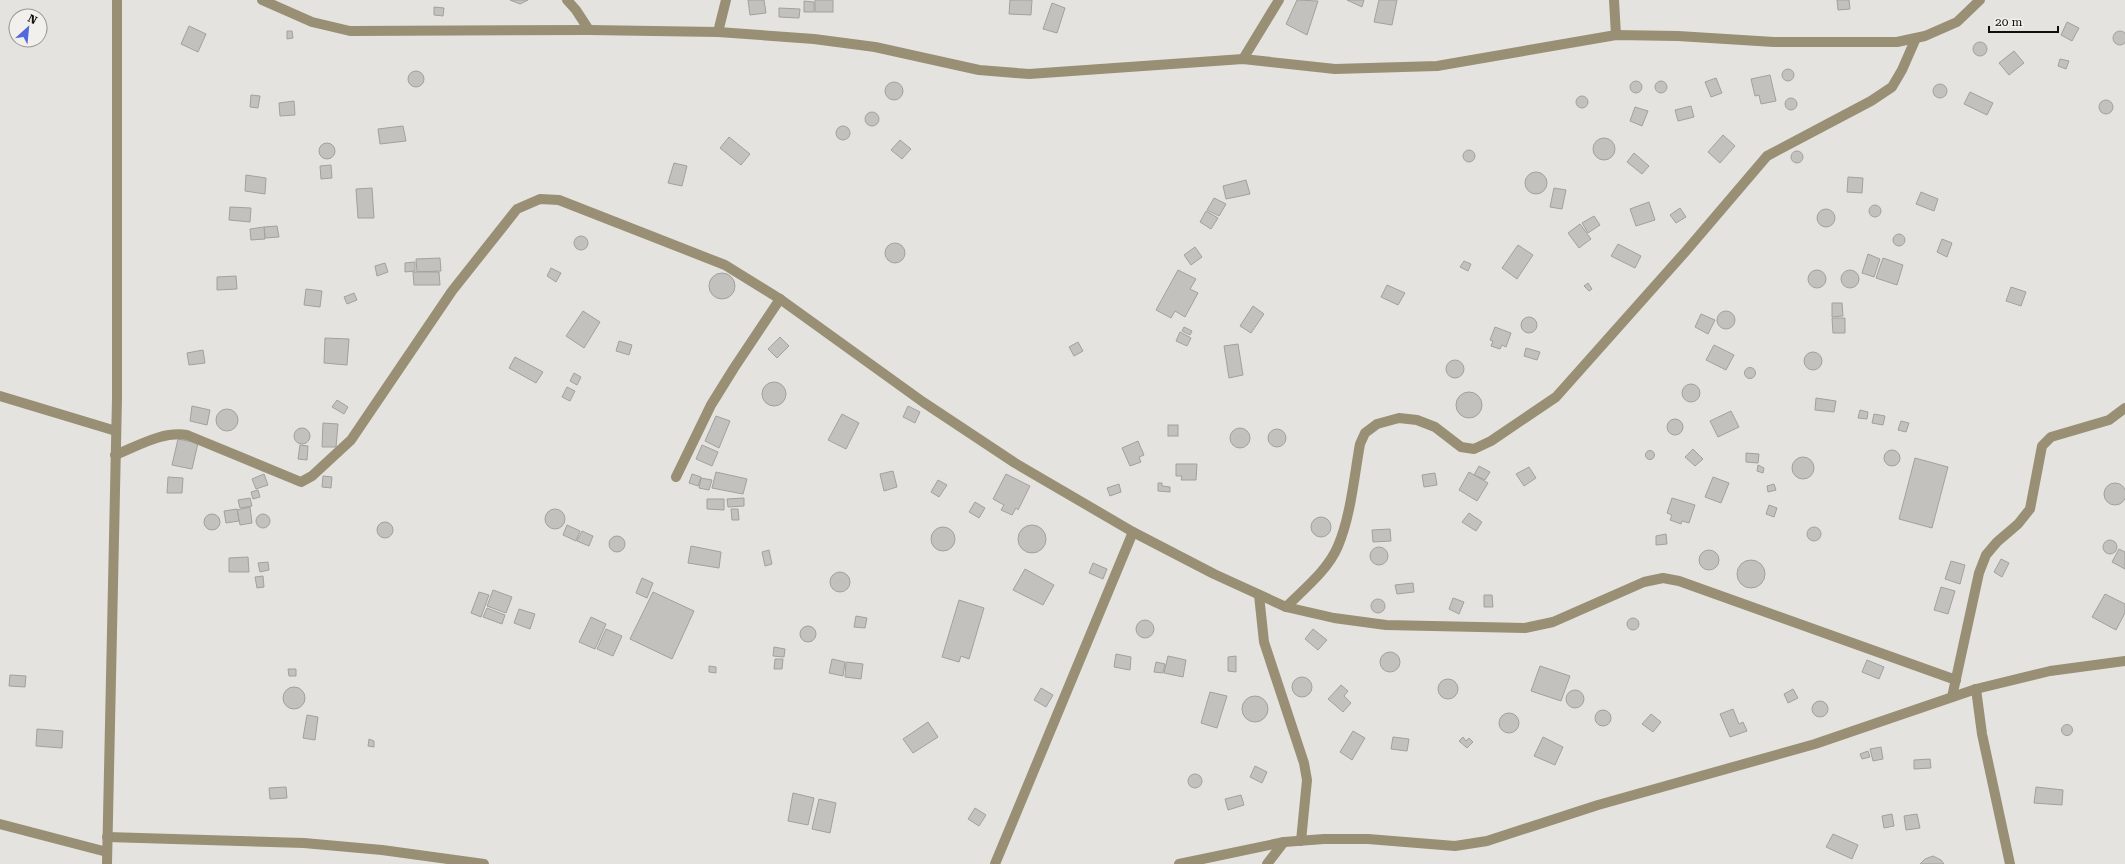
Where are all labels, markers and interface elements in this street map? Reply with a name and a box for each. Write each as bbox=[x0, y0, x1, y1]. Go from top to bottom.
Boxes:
north arrow bbox=[8, 8, 48, 48]
scale bar bbox=[1989, 8, 2058, 34]
text: N bbox=[26, 12, 40, 27]
text: 20 m bbox=[1995, 15, 2022, 29]

